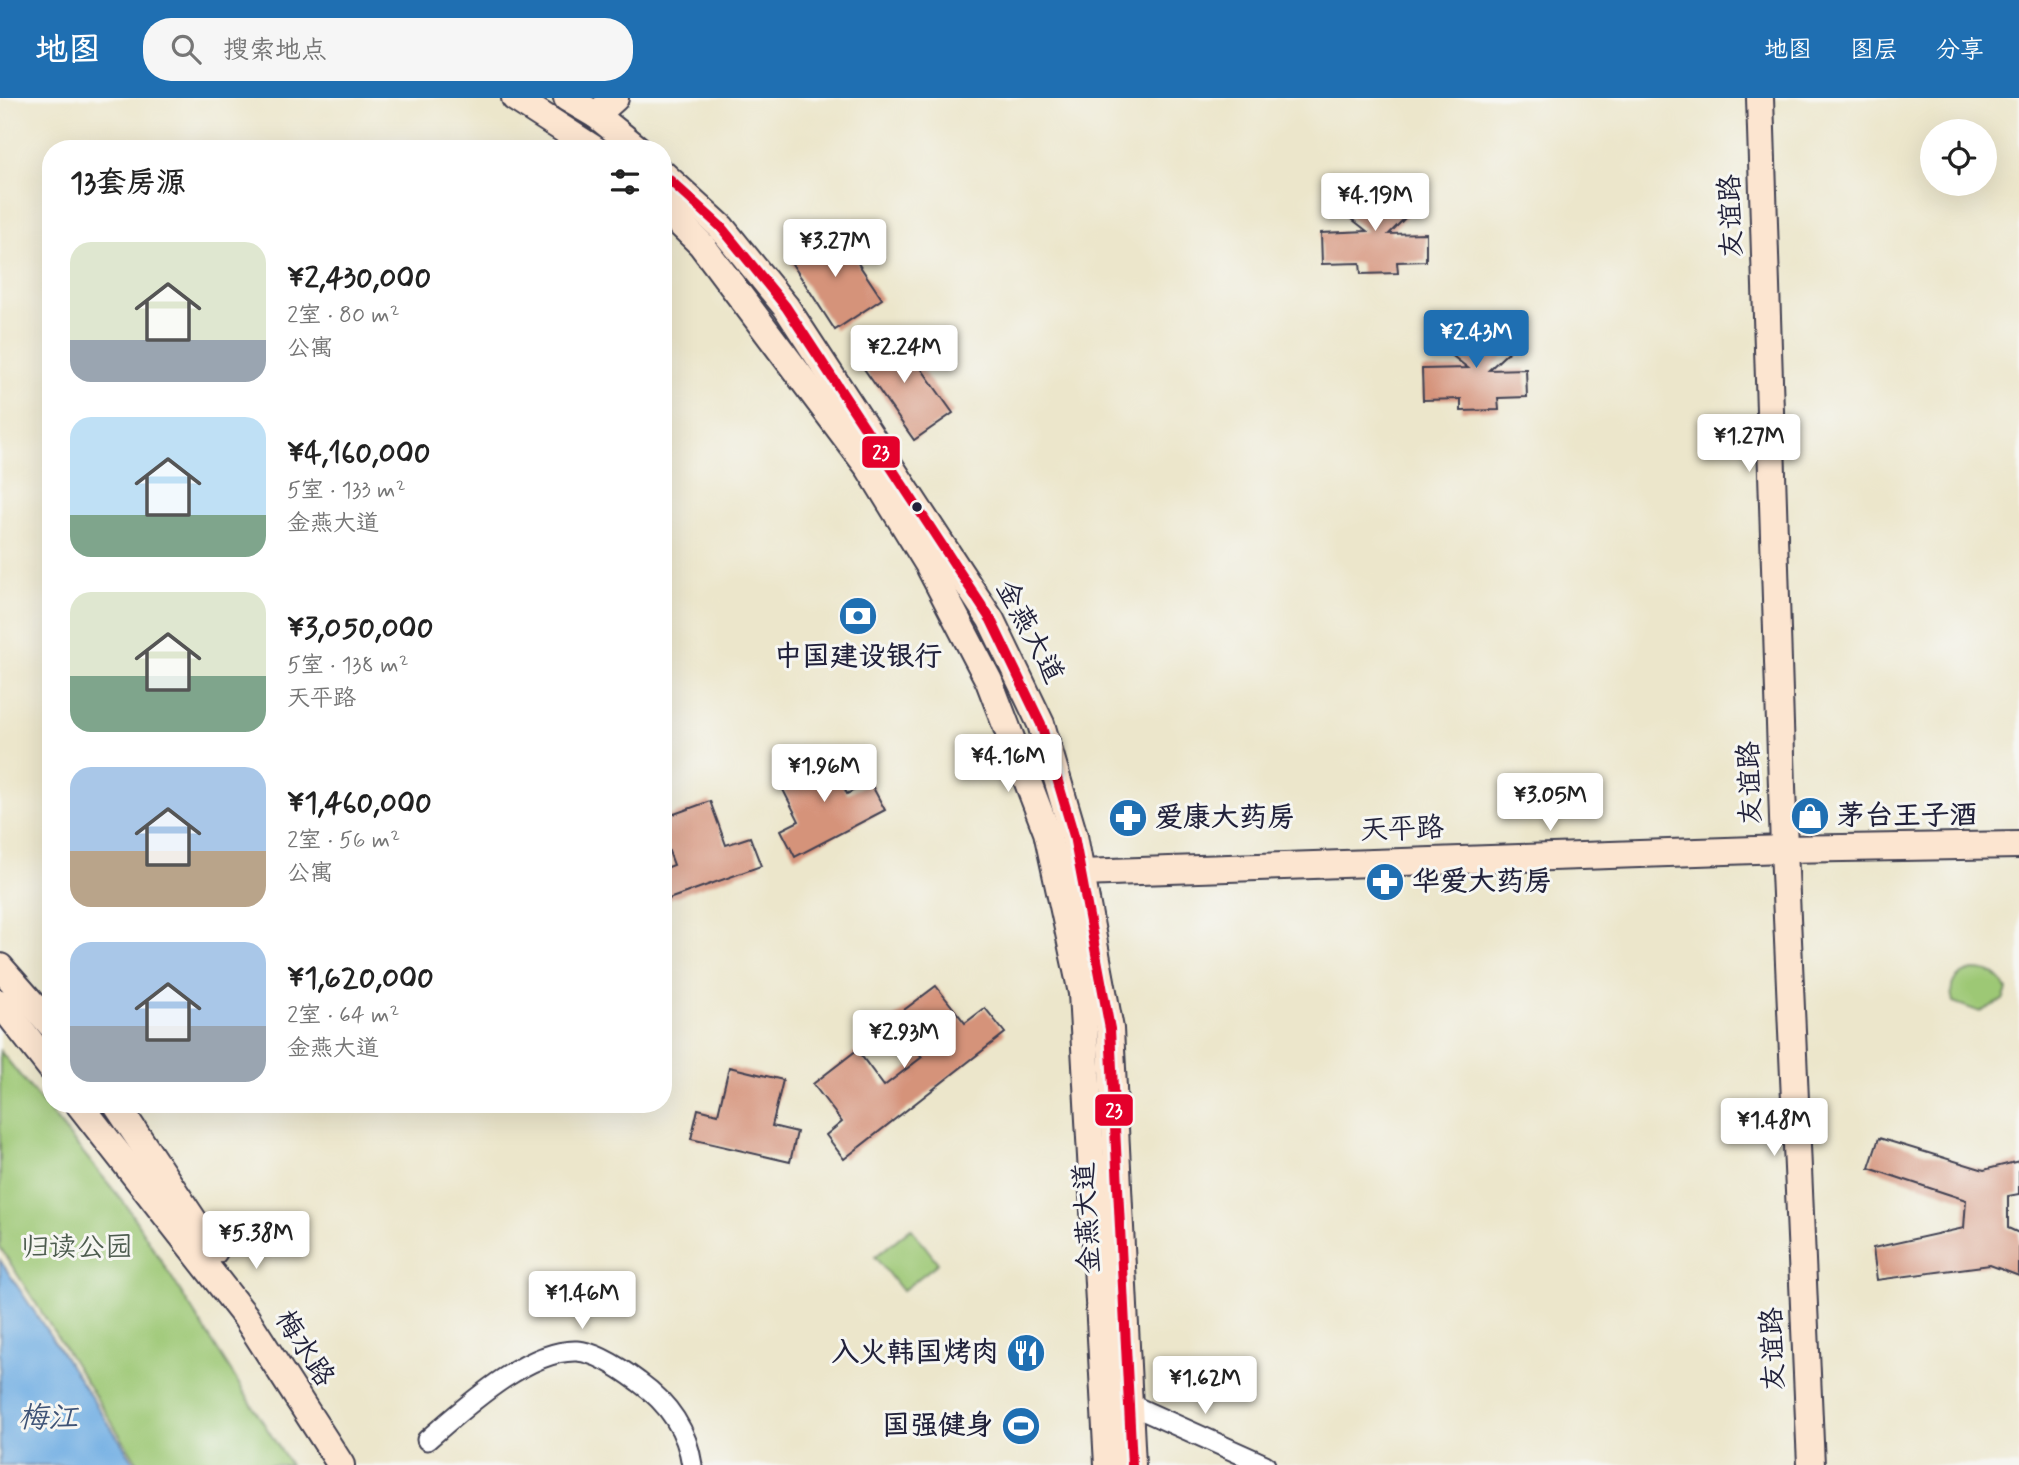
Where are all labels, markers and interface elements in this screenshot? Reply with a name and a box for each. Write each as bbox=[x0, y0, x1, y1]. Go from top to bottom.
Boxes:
search box bbox=[143, 18, 633, 81]
text: 地图 bbox=[35, 29, 101, 73]
icon: search bbox=[167, 30, 205, 68]
text: 搜索地点 bbox=[223, 34, 327, 68]
text: 地图 bbox=[1764, 35, 1812, 66]
text: 图层 bbox=[1850, 35, 1898, 66]
text: 分享 bbox=[1936, 35, 1984, 66]
map controls bbox=[1920, 119, 1997, 196]
button: locate bbox=[1920, 119, 1997, 196]
icon: filters bbox=[606, 163, 644, 201]
text: 13套房源 bbox=[70, 164, 186, 203]
street label: 友谊路 bbox=[1712, 173, 1752, 259]
pin: ¥4.19M bbox=[1318, 174, 1432, 233]
text: ¥4.19M bbox=[1337, 181, 1413, 211]
pin: ¥3.27M bbox=[778, 220, 892, 279]
text: ¥3.27M bbox=[799, 227, 871, 257]
text: ¥2,430,000 bbox=[287, 259, 431, 298]
icon: home bbox=[126, 270, 210, 354]
text: 2室 · 80 m² bbox=[287, 301, 400, 331]
pin: ¥2.43M bbox=[1419, 310, 1533, 370]
text: ¥2.43M bbox=[1440, 318, 1512, 348]
pin: ¥2.24M bbox=[847, 326, 961, 385]
text: ¥2.24M bbox=[867, 333, 941, 363]
text: 公寓 bbox=[287, 334, 333, 364]
pin: ¥1.27M bbox=[1692, 414, 1806, 474]
text: ¥1.27M bbox=[1713, 422, 1785, 452]
text: ¥4,160,000 bbox=[287, 434, 431, 473]
line badge: 23 bbox=[861, 435, 901, 469]
text: 23 bbox=[872, 441, 890, 466]
icon: home bbox=[126, 445, 210, 529]
text: 5室 · 133 m² bbox=[287, 476, 406, 506]
unlabelled marker bbox=[910, 500, 924, 514]
text: 金燕大道 bbox=[287, 509, 379, 539]
street label: 金燕大道 bbox=[986, 574, 1072, 690]
bank icon: 中国建设银行 bbox=[837, 595, 879, 637]
text: ¥3,050,000 bbox=[287, 609, 433, 648]
icon: home bbox=[126, 620, 210, 704]
place label: 中国建设银行 bbox=[774, 639, 942, 676]
text: 5室 · 138 m² bbox=[287, 651, 409, 681]
text: 天平路 bbox=[287, 684, 356, 714]
pin: ¥4.16M bbox=[951, 734, 1065, 794]
street label: 友谊路 bbox=[1731, 740, 1771, 826]
text: ¥4.16M bbox=[971, 742, 1045, 772]
pin: ¥1.96M bbox=[767, 744, 881, 804]
text: ¥1.96M bbox=[788, 752, 860, 782]
pin: ¥3.05M bbox=[1493, 774, 1607, 833]
text: ¥3.05M bbox=[1513, 781, 1587, 811]
text: ¥1,460,000 bbox=[287, 784, 432, 823]
icon: home bbox=[126, 795, 210, 879]
shop icon: 茅台王子酒 bbox=[1789, 795, 1831, 837]
pharmacy icon: 爱康大药房 bbox=[1107, 797, 1149, 839]
place label: 茅台王子酒 bbox=[1837, 798, 1977, 835]
place label: 爱康大药房 bbox=[1155, 800, 1295, 837]
street label: 天平路 bbox=[1359, 810, 1445, 850]
text: 2室 · 56 m² bbox=[287, 826, 400, 856]
text: 公寓 bbox=[287, 859, 333, 889]
pharmacy icon: 华爱大药房 bbox=[1364, 861, 1406, 903]
place label: 华爱大药房 bbox=[1412, 864, 1552, 901]
text: ¥1,620,000 bbox=[287, 959, 434, 998]
icon: home bbox=[126, 970, 210, 1054]
text: 2室 · 64 m² bbox=[287, 1001, 399, 1031]
pin: ¥2.93M bbox=[847, 1010, 961, 1070]
text: ¥2.93M bbox=[869, 1018, 939, 1048]
text: 金燕大道 bbox=[287, 1034, 379, 1064]
line badge: 23 bbox=[1094, 1093, 1134, 1127]
pin: ¥1.48M bbox=[1717, 1098, 1831, 1158]
text: 23 bbox=[1105, 1099, 1123, 1124]
text: ¥1.48M bbox=[1737, 1106, 1811, 1136]
street label: 金燕大道 bbox=[1067, 1161, 1109, 1275]
pin: ¥5.38M bbox=[199, 1212, 313, 1271]
text: ¥5.38M bbox=[218, 1219, 294, 1249]
park label: 归读公园 bbox=[21, 1230, 133, 1267]
pin: ¥1.46M bbox=[525, 1272, 639, 1331]
text: ¥1.46M bbox=[545, 1279, 619, 1309]
street label: 梅水路 bbox=[266, 1304, 342, 1394]
street label: 友谊路 bbox=[1754, 1306, 1794, 1392]
restaurant icon: 入火韩国烤肉 bbox=[1005, 1332, 1047, 1374]
place label: 入火韩国烤肉 bbox=[831, 1335, 999, 1372]
pin: ¥1.62M bbox=[1148, 1356, 1262, 1416]
text: ¥1.62M bbox=[1169, 1364, 1241, 1394]
water label: 梅江 bbox=[18, 1399, 80, 1438]
sports icon: 国强健身 bbox=[1000, 1405, 1042, 1447]
place label: 国强健身 bbox=[882, 1408, 994, 1445]

